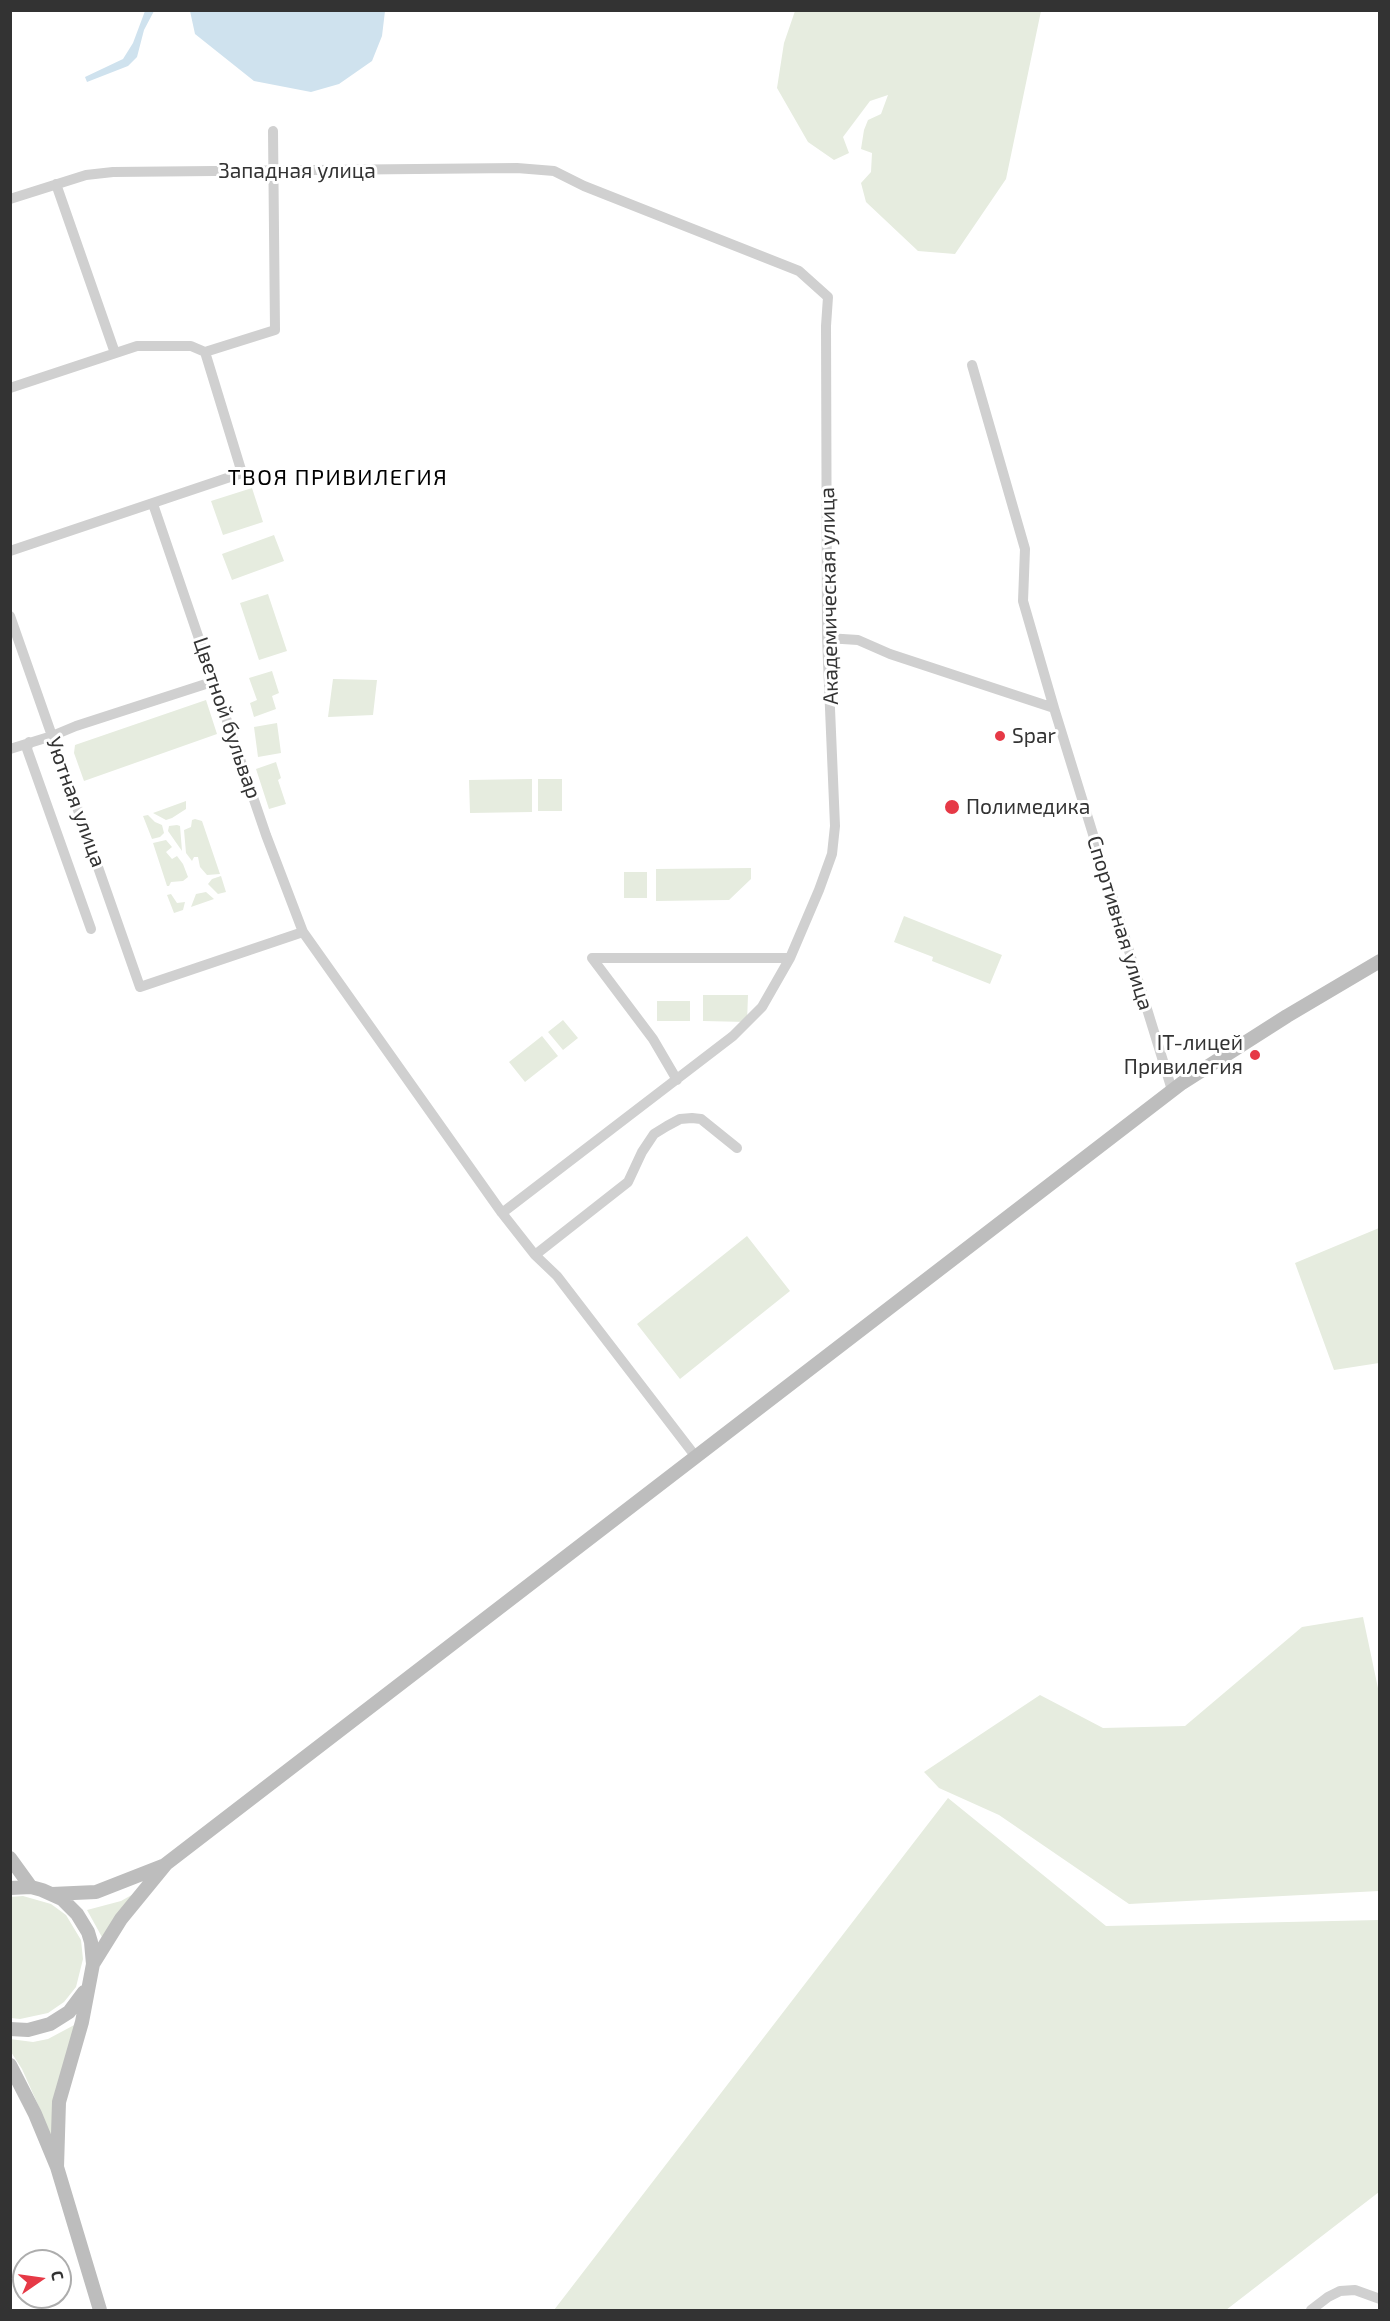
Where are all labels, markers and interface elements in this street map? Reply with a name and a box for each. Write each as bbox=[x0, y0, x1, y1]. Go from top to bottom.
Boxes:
street label: Западная улица bbox=[218, 158, 376, 184]
district label: ТВОЯ ПРИВИЛЕГИЯ bbox=[228, 465, 448, 491]
street label: Академическая улица bbox=[814, 487, 844, 705]
street label: Цветной бульвар bbox=[188, 634, 266, 802]
place label: Spar bbox=[1012, 723, 1056, 749]
marker: Spar bbox=[993, 729, 1007, 743]
street label: Уютная улица bbox=[41, 733, 111, 871]
place label: Полимедика bbox=[966, 794, 1090, 820]
marker: Полимедика bbox=[943, 798, 961, 816]
street label: Спортивная улица bbox=[1081, 833, 1159, 1013]
place label: IT-лицей Привилегия bbox=[1124, 1030, 1243, 1080]
marker: IT-лицей Привилегия bbox=[1248, 1048, 1262, 1062]
north arrow bbox=[12, 2249, 72, 2309]
text: С bbox=[48, 2269, 68, 2282]

